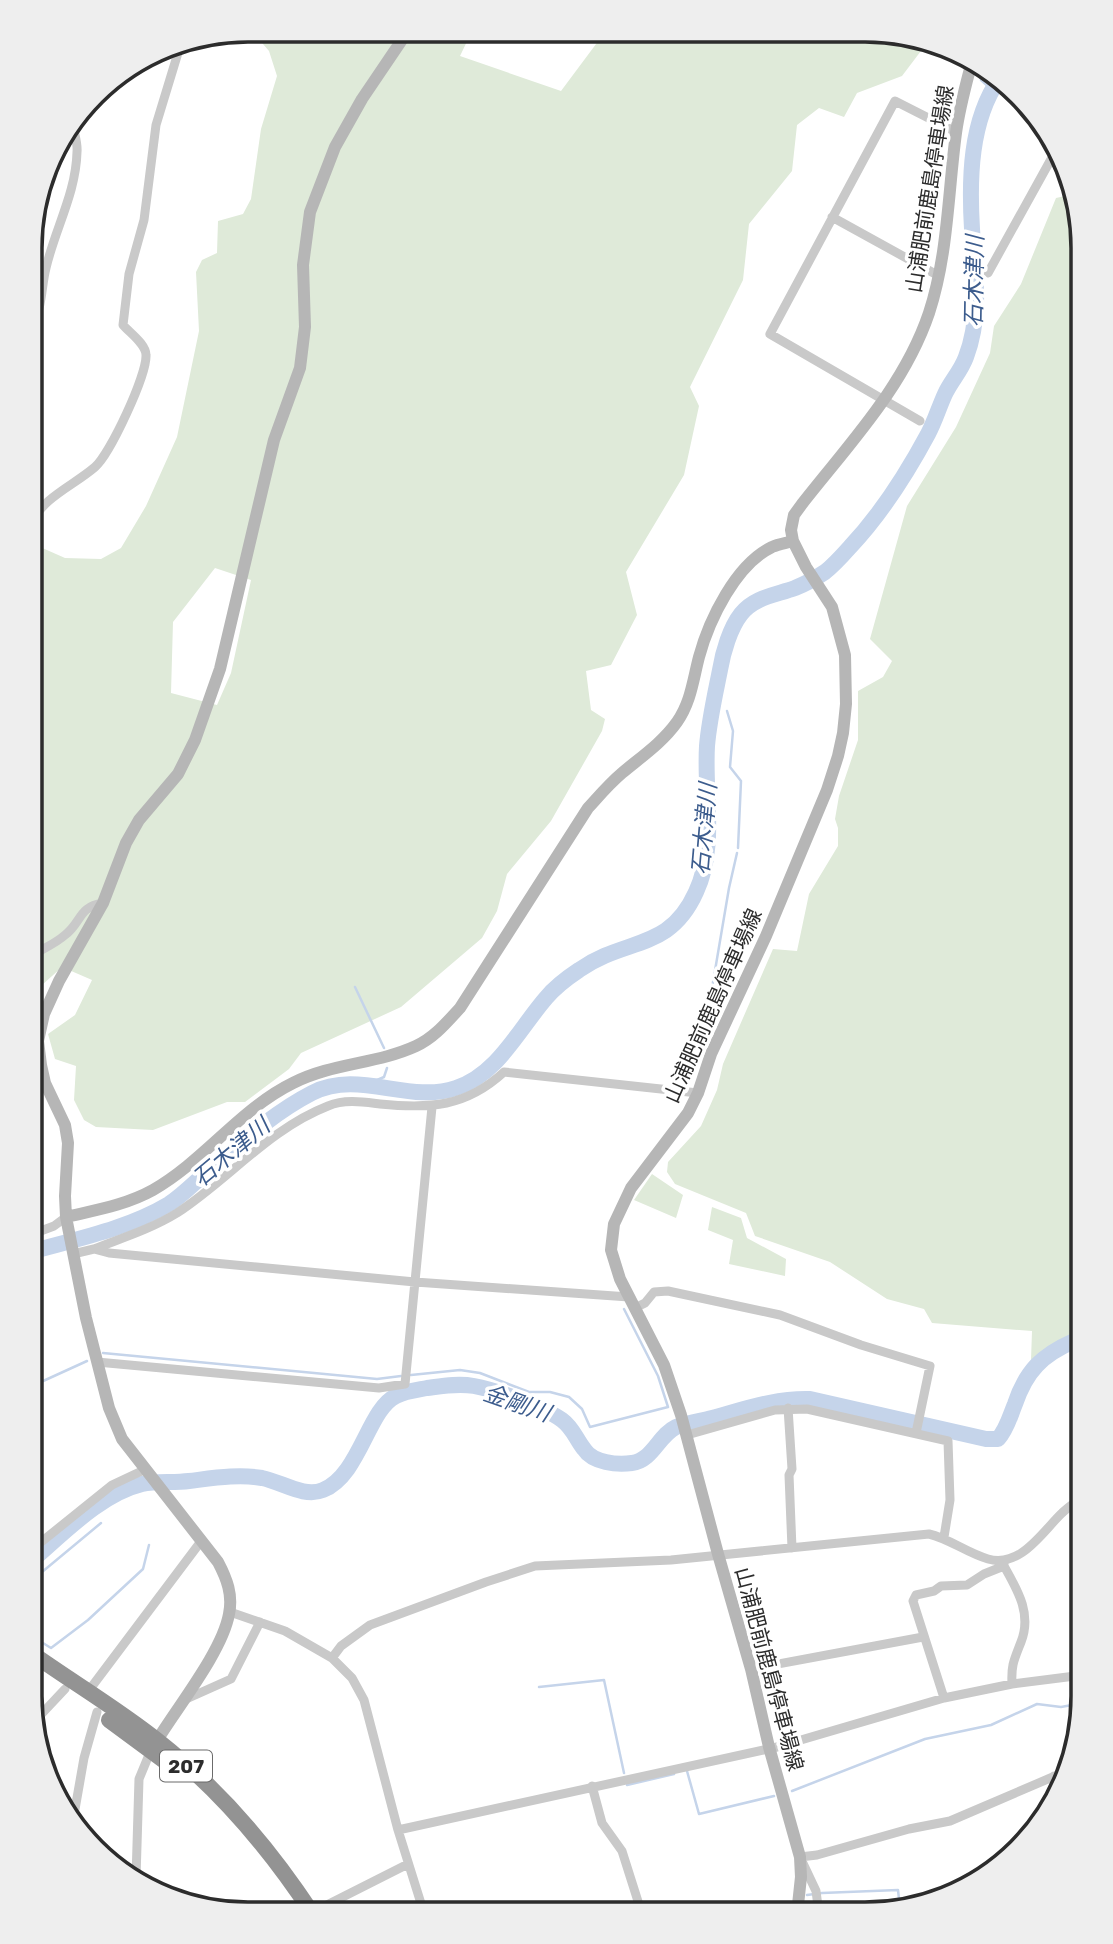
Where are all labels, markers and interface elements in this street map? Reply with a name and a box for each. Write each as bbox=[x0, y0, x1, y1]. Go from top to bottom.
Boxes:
street label: 山浦肥前鹿島停車場線 bbox=[901, 83, 958, 295]
water label: 石木津川 bbox=[959, 232, 989, 327]
water label: 石木津川 bbox=[686, 779, 722, 876]
street label: 山浦肥前鹿島停車場線 bbox=[658, 905, 767, 1107]
water label: 石木津川 bbox=[187, 1110, 278, 1192]
water label: 金剛川 bbox=[480, 1379, 557, 1428]
street label: 山浦肥前鹿島停車場線 bbox=[730, 1564, 809, 1774]
road number: 207 bbox=[160, 1750, 212, 1782]

